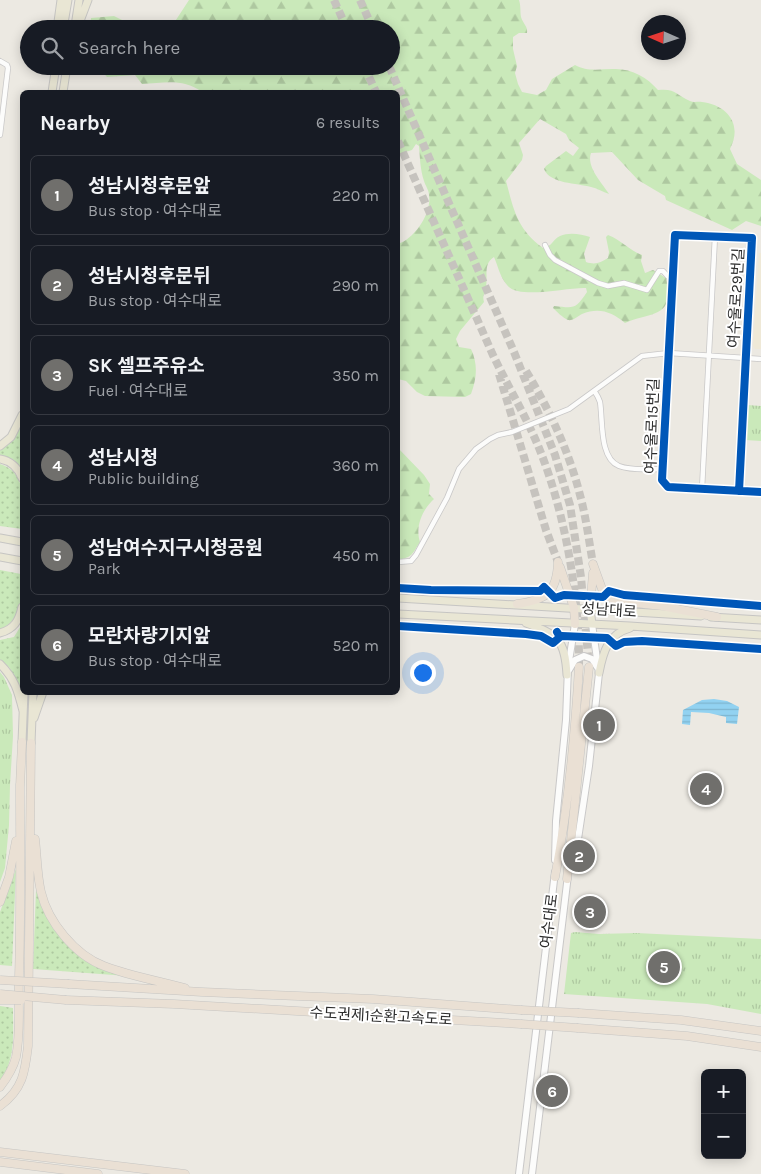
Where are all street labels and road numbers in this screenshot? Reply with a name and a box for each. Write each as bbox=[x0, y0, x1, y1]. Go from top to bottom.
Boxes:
street label: 여수울로29번길 bbox=[724, 247, 748, 349]
street label: 여수울로15번길 bbox=[641, 378, 663, 474]
street label: 성남대로 bbox=[581, 599, 637, 621]
street label: 여수대로 bbox=[537, 893, 561, 949]
street label: 수도권제1순환고속도로 bbox=[309, 1003, 453, 1029]

